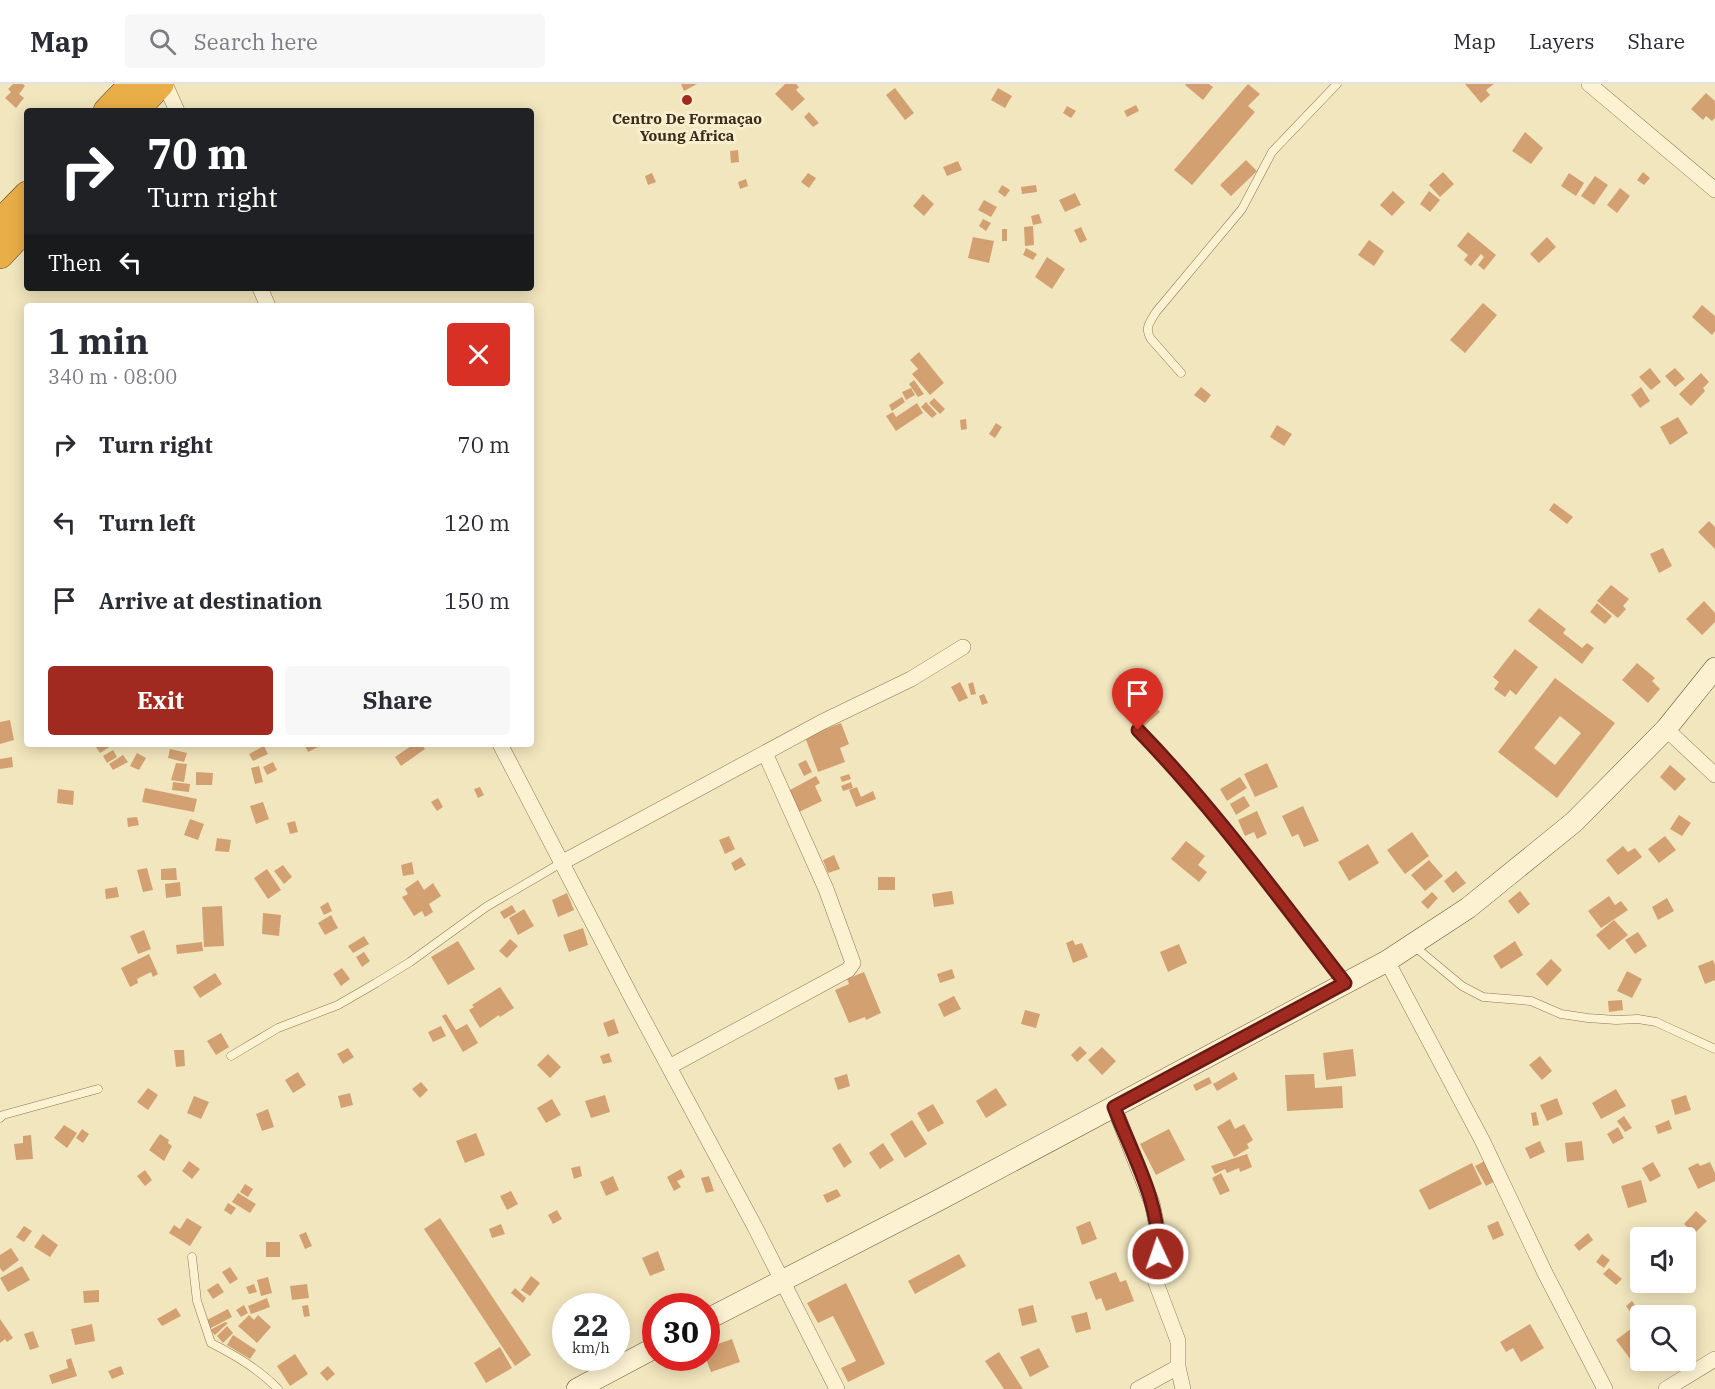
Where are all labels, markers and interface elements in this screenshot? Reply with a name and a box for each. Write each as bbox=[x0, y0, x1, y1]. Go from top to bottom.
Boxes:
search box bbox=[125, 14, 545, 68]
text: Map bbox=[30, 23, 89, 60]
icon: search bbox=[146, 25, 179, 58]
text: Search here bbox=[194, 27, 318, 56]
text: Map bbox=[1453, 27, 1496, 55]
text: Layers bbox=[1529, 27, 1595, 55]
text: Share bbox=[1628, 27, 1685, 55]
marker: Centro De Formaçao Young Africa bbox=[680, 93, 694, 107]
place label: Centro De Formaçao Young Africa bbox=[612, 109, 762, 145]
text: 70 m bbox=[147, 126, 248, 181]
icon: right bbox=[48, 132, 126, 210]
text: Turn right bbox=[147, 179, 278, 214]
icon: left bbox=[114, 246, 147, 279]
text: Then bbox=[48, 248, 102, 277]
text: 1 min bbox=[48, 317, 149, 364]
button: close bbox=[447, 323, 510, 386]
text: 340 m · 08:00 bbox=[48, 363, 177, 390]
icon: right bbox=[48, 428, 81, 461]
text: Turn right bbox=[99, 430, 213, 459]
text: 70 m bbox=[458, 430, 510, 459]
icon: left bbox=[48, 506, 81, 539]
text: Turn left bbox=[99, 508, 195, 537]
text: 120 m bbox=[444, 508, 510, 537]
icon: arrive bbox=[48, 584, 81, 617]
text: Arrive at destination bbox=[99, 586, 322, 615]
text: 150 m bbox=[444, 586, 510, 615]
button: Exit bbox=[48, 666, 273, 735]
button: Share bbox=[285, 666, 510, 735]
pin bbox=[1112, 668, 1163, 730]
icon: arrive bbox=[1121, 677, 1154, 710]
position arrow bbox=[1126, 1222, 1190, 1286]
map controls bbox=[1630, 1227, 1696, 1371]
button: sound bbox=[1630, 1227, 1696, 1293]
speed limit sign: 30 bbox=[642, 1293, 720, 1371]
text: 22 bbox=[573, 1305, 609, 1344]
button: search bbox=[1630, 1305, 1696, 1371]
text: km/h bbox=[572, 1338, 610, 1357]

